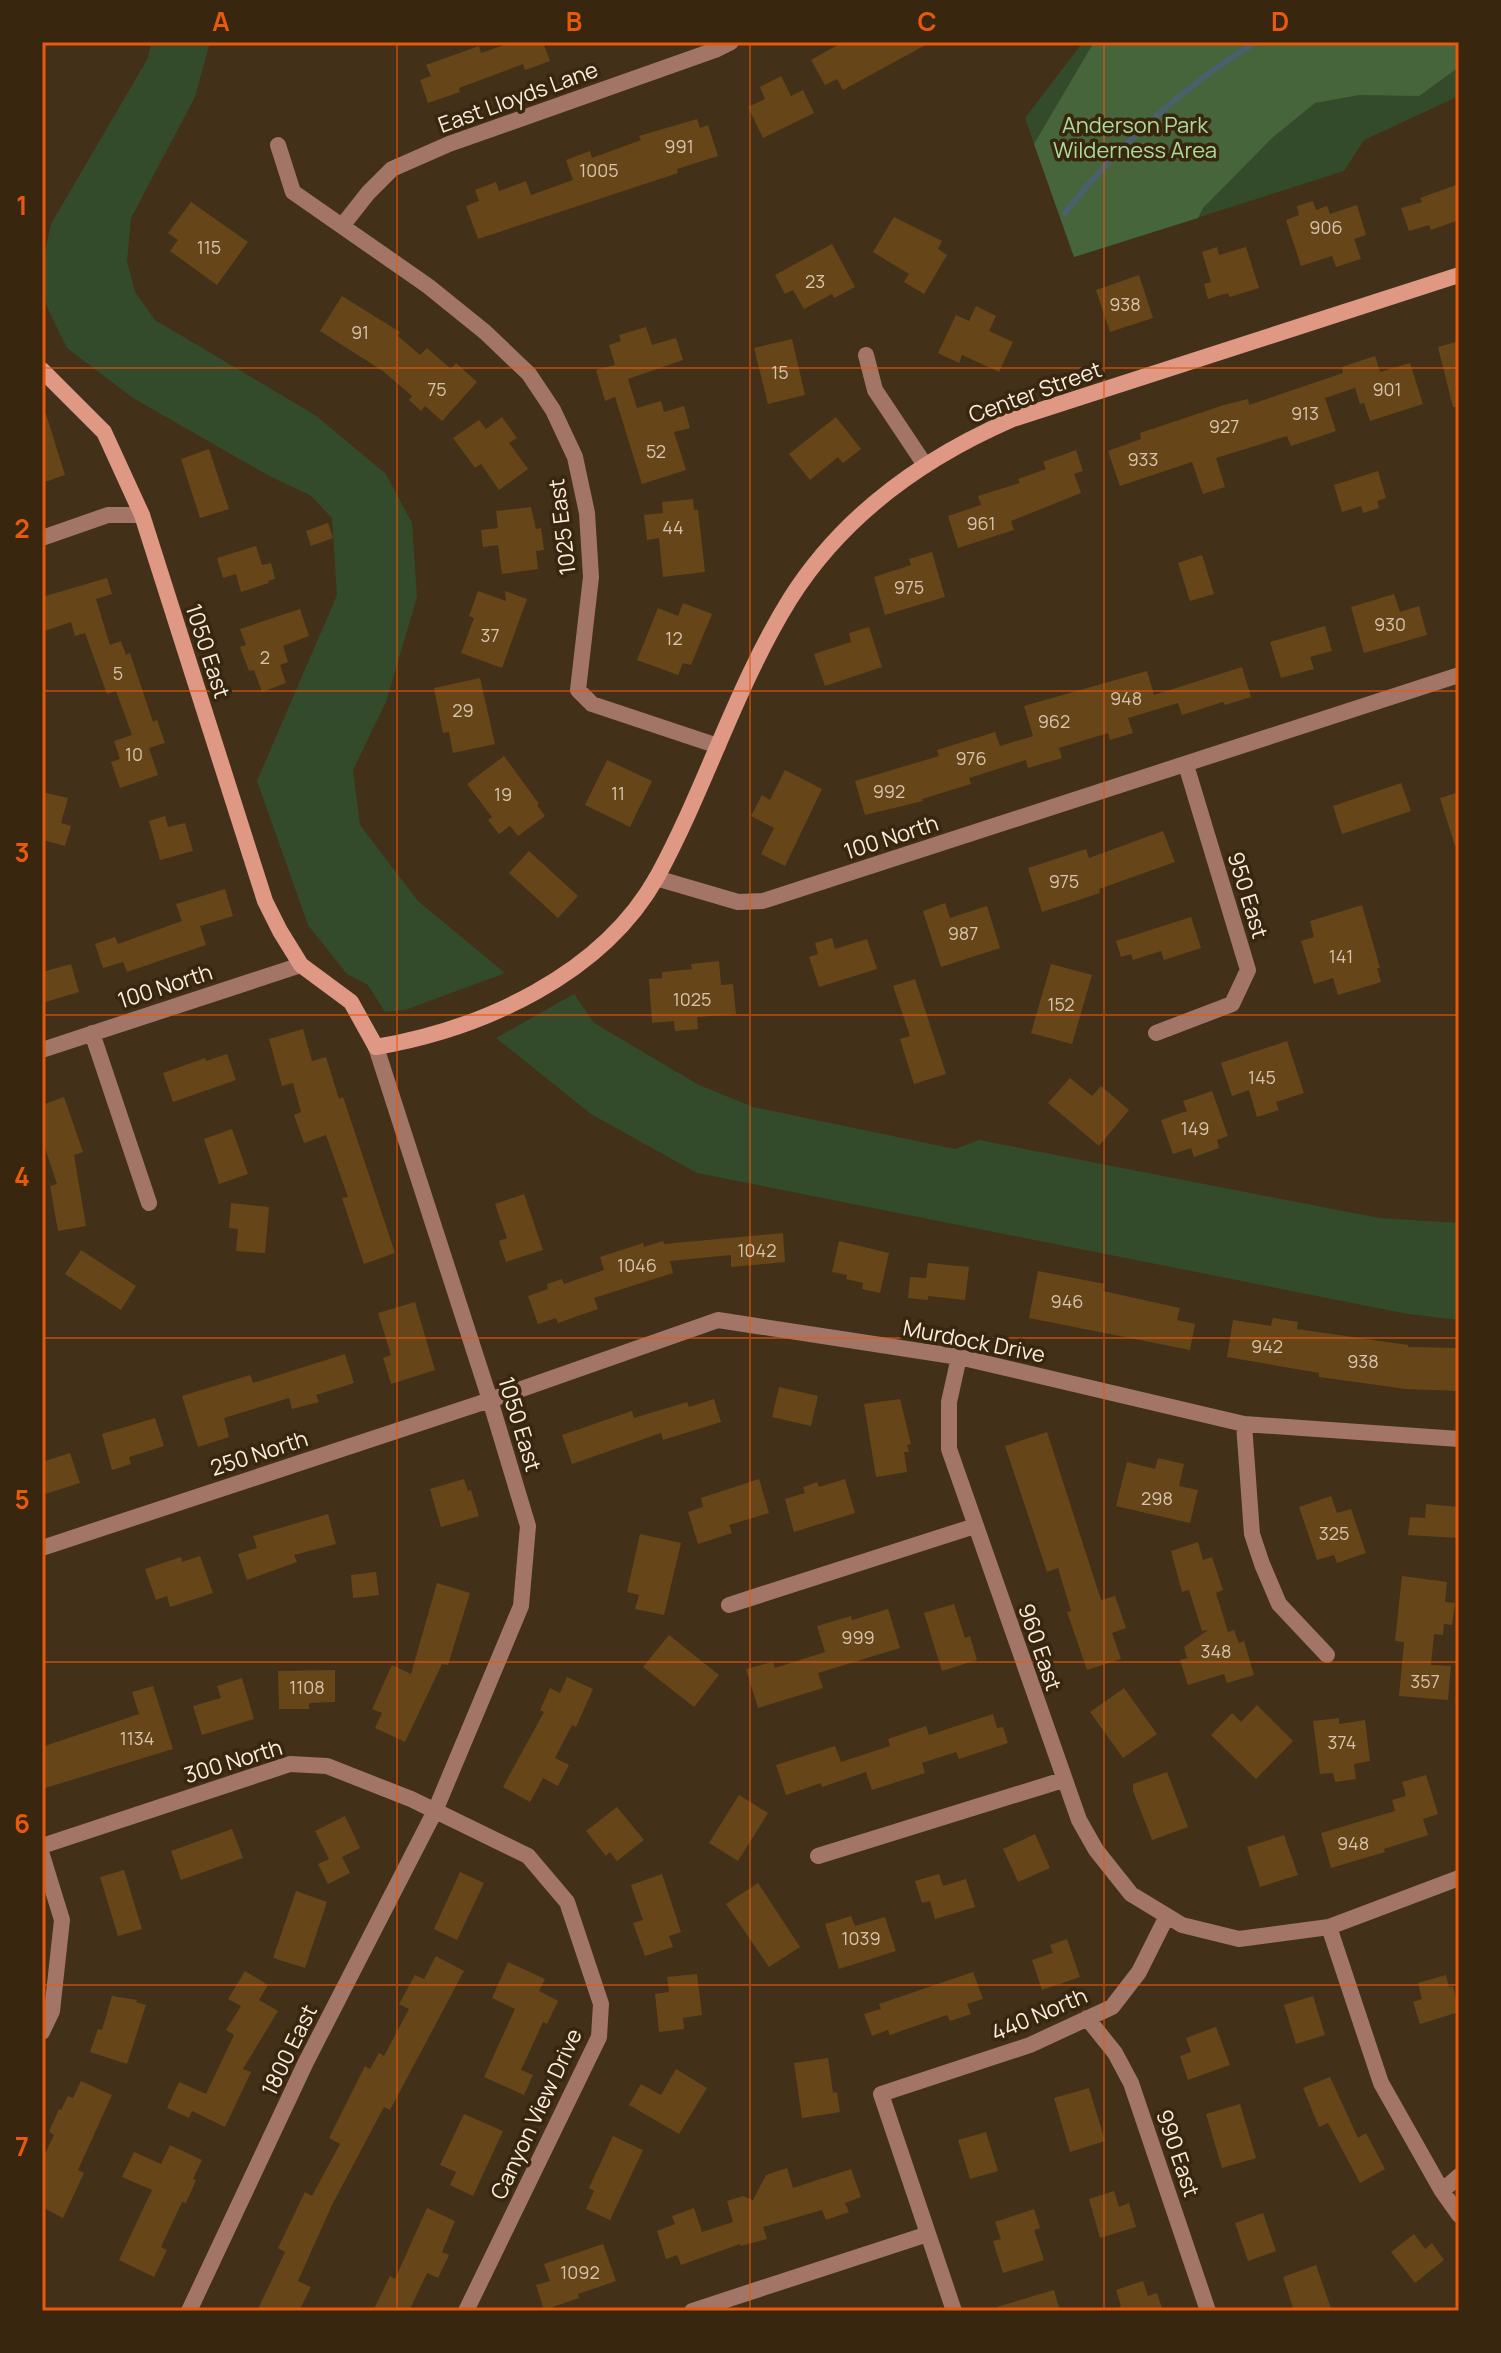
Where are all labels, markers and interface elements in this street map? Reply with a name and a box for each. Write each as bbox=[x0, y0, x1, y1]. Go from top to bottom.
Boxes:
text: A bbox=[212, 3, 230, 39]
text: B bbox=[566, 3, 582, 39]
text: C bbox=[917, 3, 937, 39]
text: D bbox=[1271, 3, 1289, 39]
street label: East Lloyds Lane bbox=[434, 54, 602, 140]
park label: Anderson Park Wilderness Area bbox=[1053, 110, 1217, 165]
house number: 991 bbox=[664, 134, 694, 158]
house number: 1005 bbox=[579, 158, 619, 182]
text: 1 bbox=[16, 187, 28, 223]
house number: 906 bbox=[1309, 215, 1343, 239]
house number: 115 bbox=[197, 235, 221, 259]
house number: 23 bbox=[805, 269, 825, 293]
house number: 938 bbox=[1109, 292, 1141, 316]
house number: 91 bbox=[351, 320, 369, 344]
street label: Center Street bbox=[964, 354, 1106, 430]
house number: 15 bbox=[771, 360, 789, 384]
house number: 75 bbox=[427, 377, 447, 401]
house number: 901 bbox=[1372, 377, 1402, 401]
house number: 913 bbox=[1291, 401, 1319, 425]
house number: 927 bbox=[1209, 414, 1239, 438]
house number: 52 bbox=[646, 439, 666, 463]
house number: 933 bbox=[1127, 447, 1159, 471]
street label: 1025 East bbox=[541, 477, 583, 577]
text: 2 bbox=[14, 510, 30, 546]
house number: 961 bbox=[966, 511, 996, 535]
house number: 44 bbox=[662, 515, 684, 539]
house number: 975 bbox=[894, 575, 924, 599]
street label: 1050 East bbox=[179, 600, 237, 702]
house number: 930 bbox=[1374, 612, 1406, 636]
house number: 37 bbox=[481, 623, 500, 647]
house number: 12 bbox=[665, 626, 683, 650]
house number: 2 bbox=[260, 645, 270, 669]
house number: 5 bbox=[113, 661, 123, 685]
house number: 948 bbox=[1110, 686, 1142, 710]
house number: 29 bbox=[452, 698, 474, 722]
house number: 962 bbox=[1038, 709, 1070, 733]
house number: 10 bbox=[125, 742, 143, 766]
house number: 976 bbox=[955, 746, 987, 770]
house number: 992 bbox=[873, 779, 905, 803]
house number: 11 bbox=[611, 781, 625, 805]
house number: 19 bbox=[494, 782, 512, 806]
street label: 100 North bbox=[840, 808, 942, 866]
text: 3 bbox=[14, 834, 30, 870]
street label: 950 East bbox=[1221, 848, 1275, 942]
house number: 975 bbox=[1049, 869, 1079, 893]
house number: 987 bbox=[948, 921, 978, 945]
house number: 141 bbox=[1329, 944, 1353, 968]
street label: 100 North bbox=[114, 957, 216, 1015]
house number: 1025 bbox=[673, 987, 711, 1011]
house number: 152 bbox=[1047, 992, 1075, 1016]
house number: 145 bbox=[1248, 1065, 1276, 1089]
house number: 149 bbox=[1181, 1116, 1209, 1140]
text: 4 bbox=[14, 1158, 30, 1194]
house number: 1042 bbox=[738, 1238, 776, 1262]
house number: 1046 bbox=[617, 1253, 657, 1277]
house number: 946 bbox=[1051, 1289, 1083, 1313]
street label: Murdock Drive bbox=[900, 1313, 1048, 1370]
house number: 942 bbox=[1251, 1334, 1283, 1358]
house number: 938 bbox=[1347, 1349, 1379, 1373]
street label: 1050 East bbox=[491, 1373, 549, 1475]
street label: 250 North bbox=[206, 1423, 312, 1483]
text: 5 bbox=[14, 1481, 30, 1517]
house number: 298 bbox=[1141, 1486, 1173, 1510]
house number: 325 bbox=[1319, 1521, 1349, 1545]
street label: 960 East bbox=[1011, 1599, 1069, 1695]
house number: 999 bbox=[841, 1625, 875, 1649]
house number: 348 bbox=[1200, 1639, 1232, 1663]
house number: 357 bbox=[1410, 1669, 1440, 1693]
house number: 1108 bbox=[289, 1675, 325, 1699]
house number: 1134 bbox=[120, 1726, 154, 1750]
house number: 374 bbox=[1328, 1730, 1356, 1754]
street label: 300 North bbox=[180, 1732, 286, 1790]
text: 6 bbox=[14, 1805, 30, 1841]
house number: 948 bbox=[1337, 1831, 1369, 1855]
house number: 1039 bbox=[841, 1926, 881, 1950]
street label: 440 North bbox=[986, 1980, 1092, 2048]
street label: 1800 East bbox=[254, 1999, 324, 2100]
street label: Canyon View Drive bbox=[483, 2024, 589, 2204]
street label: 990 East bbox=[1149, 2105, 1207, 2201]
text: 7 bbox=[15, 2128, 29, 2164]
house number: 1092 bbox=[560, 2260, 600, 2284]

